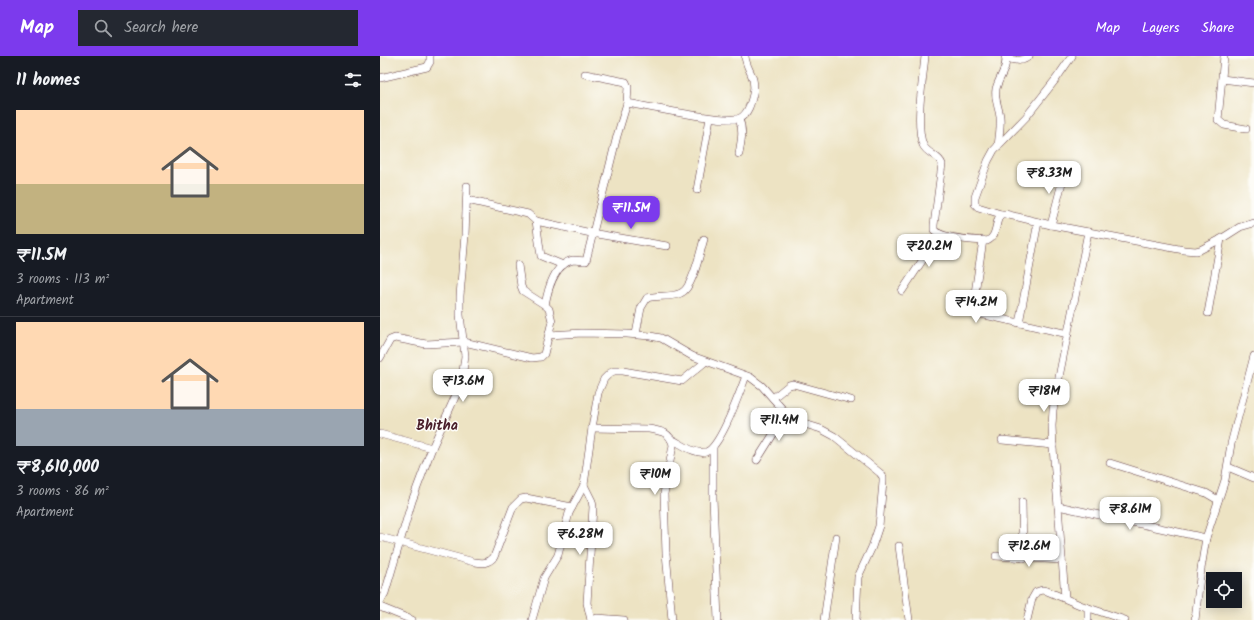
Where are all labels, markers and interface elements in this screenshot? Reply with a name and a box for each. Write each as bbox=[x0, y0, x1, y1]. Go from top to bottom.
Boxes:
search box bbox=[78, 10, 358, 46]
text: Map bbox=[20, 13, 54, 43]
text: Search here bbox=[124, 16, 198, 40]
icon: search bbox=[92, 17, 114, 39]
text: Map bbox=[1096, 17, 1120, 39]
text: Layers bbox=[1142, 17, 1180, 39]
text: Share bbox=[1202, 17, 1234, 39]
text: 11 homes bbox=[16, 67, 80, 94]
icon: filters bbox=[342, 69, 364, 91]
icon: home bbox=[154, 136, 226, 208]
pin: ₹8.33M bbox=[1016, 161, 1082, 195]
text: ₹8.33M bbox=[1026, 163, 1072, 184]
pin: ₹11.5M bbox=[598, 196, 664, 230]
text: ₹11.5M bbox=[612, 198, 650, 219]
pin: ₹20.2M bbox=[896, 234, 962, 268]
text: ₹20.2M bbox=[906, 236, 952, 257]
text: ₹11.5M bbox=[16, 242, 67, 269]
text: 3 rooms · 113 m² bbox=[16, 269, 109, 290]
text: Apartment bbox=[16, 290, 74, 311]
pin: ₹14.2M bbox=[943, 290, 1009, 324]
text: ₹14.2M bbox=[955, 292, 997, 313]
icon: home bbox=[154, 348, 226, 420]
pin: ₹13.6M bbox=[430, 369, 496, 403]
text: ₹13.6M bbox=[442, 371, 484, 392]
pin: ₹18M bbox=[1020, 379, 1068, 413]
text: ₹18M bbox=[1028, 381, 1060, 402]
pin: ₹11.4M bbox=[746, 408, 812, 442]
text: ₹11.4M bbox=[759, 410, 799, 431]
district label: Bhitha bbox=[416, 415, 458, 437]
text: ₹8,610,000 bbox=[16, 454, 99, 481]
pin: ₹10M bbox=[631, 462, 679, 496]
text: ₹10M bbox=[639, 464, 671, 485]
text: 3 rooms · 86 m² bbox=[16, 481, 109, 502]
pin: ₹8.61M bbox=[1097, 497, 1163, 531]
text: ₹8.61M bbox=[1109, 499, 1151, 520]
text: Apartment bbox=[16, 502, 74, 523]
pin: ₹6.28M bbox=[547, 522, 613, 556]
text: ₹6.28M bbox=[557, 524, 603, 545]
pin: ₹12.6M bbox=[996, 534, 1062, 568]
text: ₹12.6M bbox=[1008, 536, 1050, 557]
map controls bbox=[1206, 572, 1242, 608]
button: locate bbox=[1206, 572, 1242, 608]

